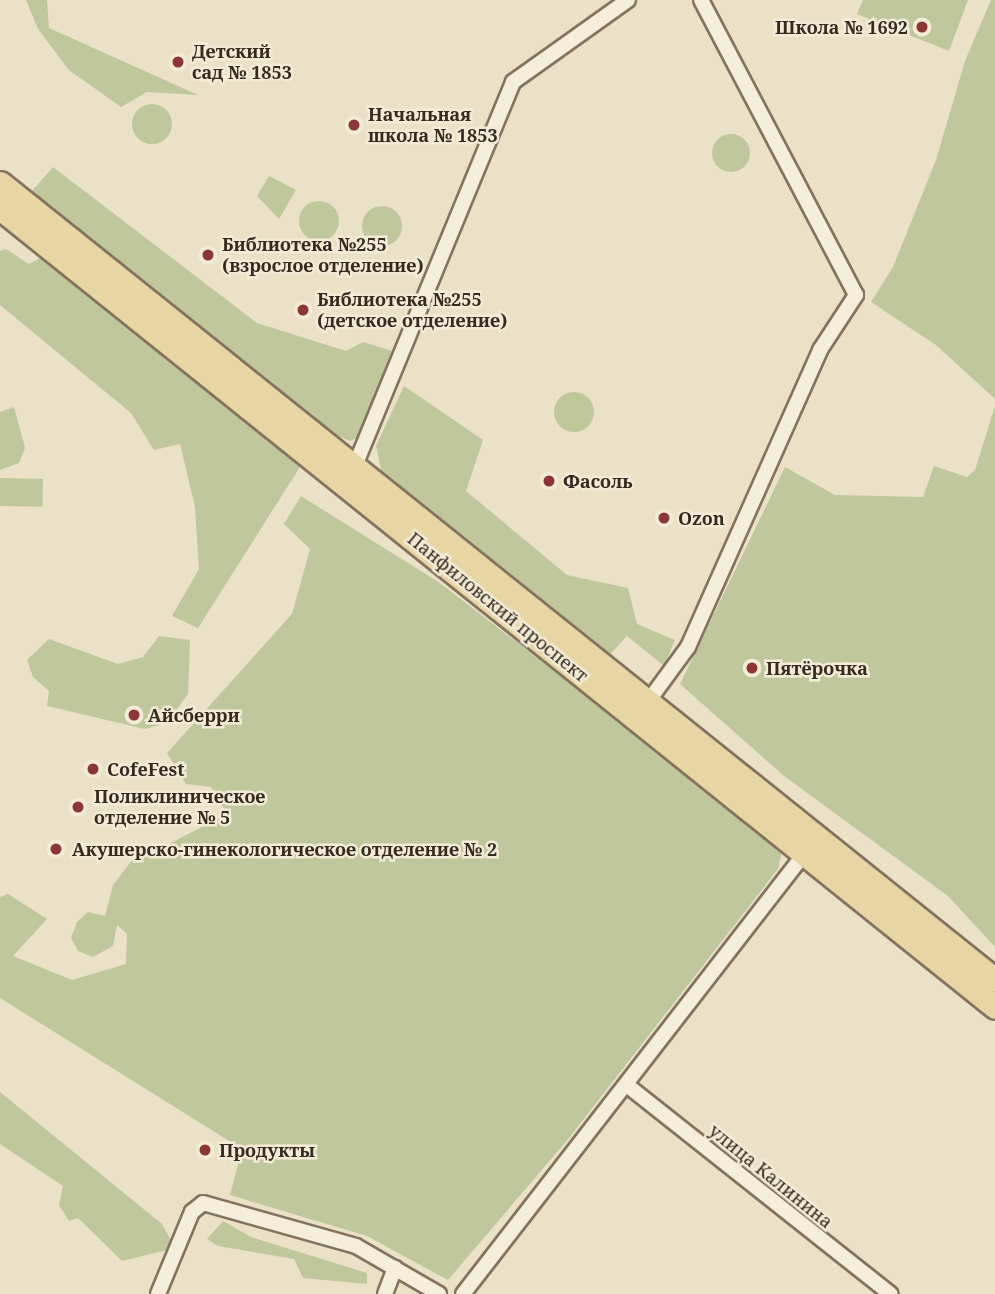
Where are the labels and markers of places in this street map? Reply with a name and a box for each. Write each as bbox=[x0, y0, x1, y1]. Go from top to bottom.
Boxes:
place label: Школа № 1692 bbox=[775, 16, 908, 38]
marker: Школа № 1692 bbox=[914, 19, 930, 35]
place label: Детский сад № 1853 bbox=[192, 41, 292, 84]
marker: Детский сад № 1853 bbox=[170, 54, 186, 70]
place label: Начальная школа № 1853 bbox=[368, 104, 498, 146]
marker: Начальная школа № 1853 bbox=[346, 117, 362, 133]
place label: Библиотека №255 (взрослое отделение) bbox=[222, 234, 424, 276]
marker: Библиотека №255 (взрослое отделение) bbox=[200, 247, 216, 263]
place label: Библиотека №255 (детское отделение) bbox=[317, 289, 507, 332]
marker: Библиотека №255 (детское отделение) bbox=[295, 302, 311, 318]
place label: Фасоль bbox=[563, 470, 633, 492]
marker: Фасоль bbox=[541, 473, 557, 489]
place label: Ozon bbox=[678, 507, 725, 529]
marker: Ozon bbox=[656, 510, 672, 526]
place label: Пятёрочка bbox=[766, 657, 868, 679]
marker: Пятёрочка bbox=[744, 660, 760, 676]
place label: Айсберри bbox=[148, 704, 240, 726]
marker: Айсберри bbox=[126, 707, 142, 723]
place label: CofeFest bbox=[107, 758, 184, 780]
marker: CofeFest bbox=[85, 761, 101, 777]
place label: Поликлиническое отделение № 5 bbox=[94, 786, 266, 828]
marker: Поликлиническое отделение № 5 bbox=[68, 797, 88, 817]
place label: Акушерско-гинекологическое отделение № 2 bbox=[72, 838, 497, 860]
marker: Акушерско-гинекологическое отделение № 2 bbox=[46, 839, 66, 859]
place label: Продукты bbox=[219, 1139, 315, 1161]
marker: Продукты bbox=[197, 1142, 213, 1158]

